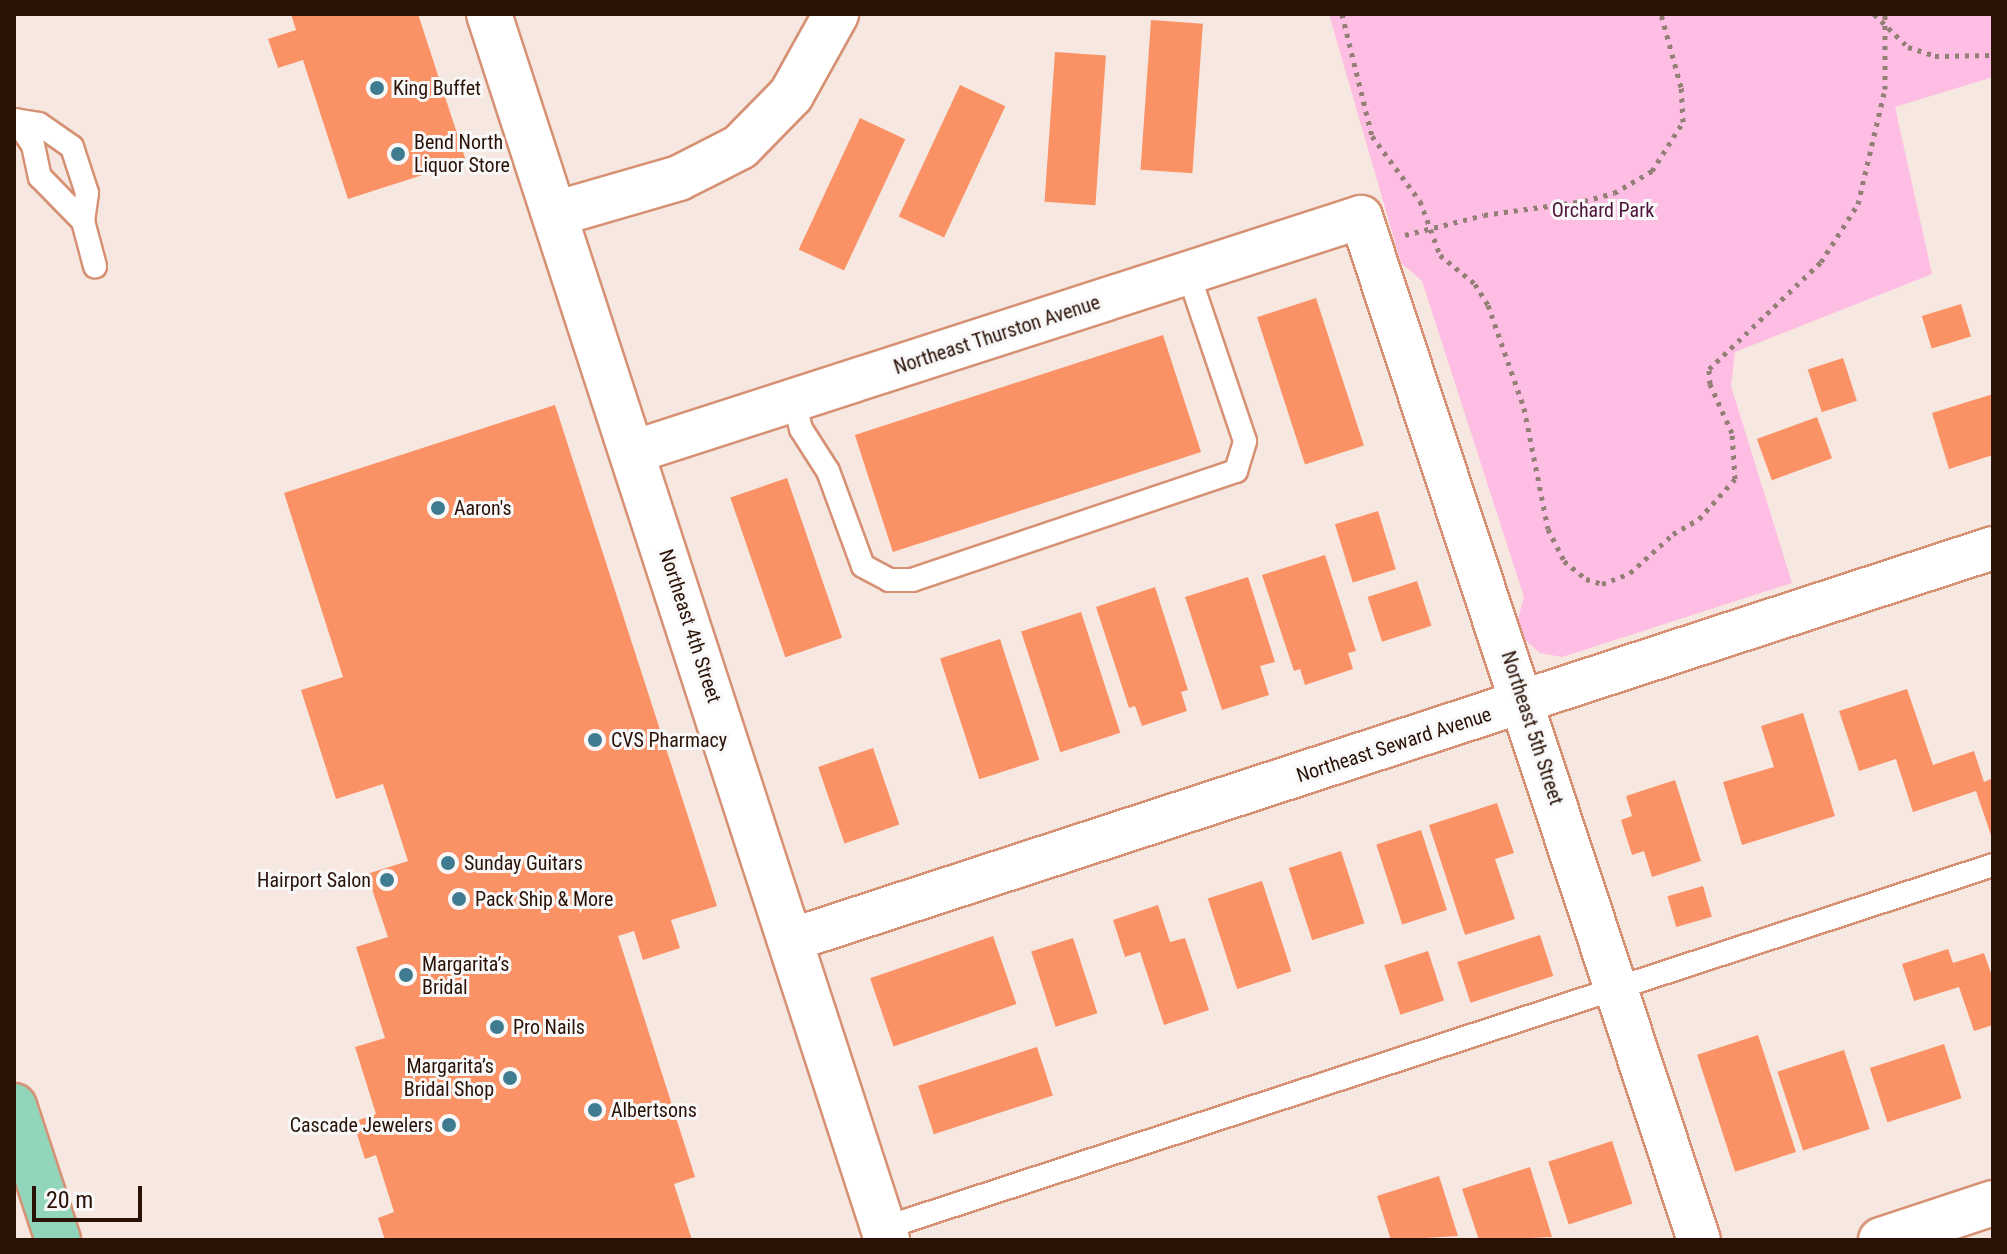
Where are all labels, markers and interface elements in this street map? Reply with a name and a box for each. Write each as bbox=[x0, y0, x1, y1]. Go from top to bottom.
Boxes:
place label: King Buffet bbox=[393, 76, 481, 100]
marker: King Buffet bbox=[368, 79, 386, 97]
place label: Bend North Liquor Store bbox=[414, 130, 510, 177]
marker: Bend North Liquor Store bbox=[389, 145, 407, 163]
park label: Orchard Park bbox=[1552, 198, 1654, 222]
street label: Northeast Thurston Avenue bbox=[891, 290, 1103, 380]
place label: Aaron's bbox=[454, 496, 512, 520]
marker: Aaron's bbox=[429, 499, 447, 517]
street label: Northeast 4th Street bbox=[654, 546, 726, 706]
street label: Northeast 5th Street bbox=[1496, 648, 1568, 808]
street label: Northeast Seward Avenue bbox=[1294, 702, 1494, 788]
place label: CVS Pharmacy bbox=[611, 728, 727, 752]
marker: CVS Pharmacy bbox=[586, 731, 604, 749]
place label: Sunday Guitars bbox=[464, 851, 583, 875]
marker: Sunday Guitars bbox=[439, 854, 457, 872]
place label: Hairport Salon bbox=[257, 868, 371, 892]
marker: Hairport Salon bbox=[378, 871, 396, 889]
place label: Pack Ship & More bbox=[475, 887, 613, 911]
marker: Pack Ship & More bbox=[450, 890, 468, 908]
place label: Margarita’s Bridal bbox=[422, 952, 509, 999]
marker: Margarita’s Bridal bbox=[397, 966, 415, 984]
place label: Pro Nails bbox=[513, 1015, 585, 1039]
marker: Pro Nails bbox=[488, 1018, 506, 1036]
place label: Margarita’s Bridal Shop bbox=[404, 1054, 494, 1101]
marker: Margarita’s Bridal Shop bbox=[501, 1069, 519, 1087]
place label: Albertsons bbox=[611, 1098, 697, 1122]
marker: Albertsons bbox=[586, 1101, 604, 1119]
place label: Cascade Jewelers bbox=[290, 1113, 433, 1137]
marker: Cascade Jewelers bbox=[440, 1116, 458, 1134]
scale bar bbox=[36, 1170, 146, 1220]
text: 20 m bbox=[46, 1186, 93, 1214]

